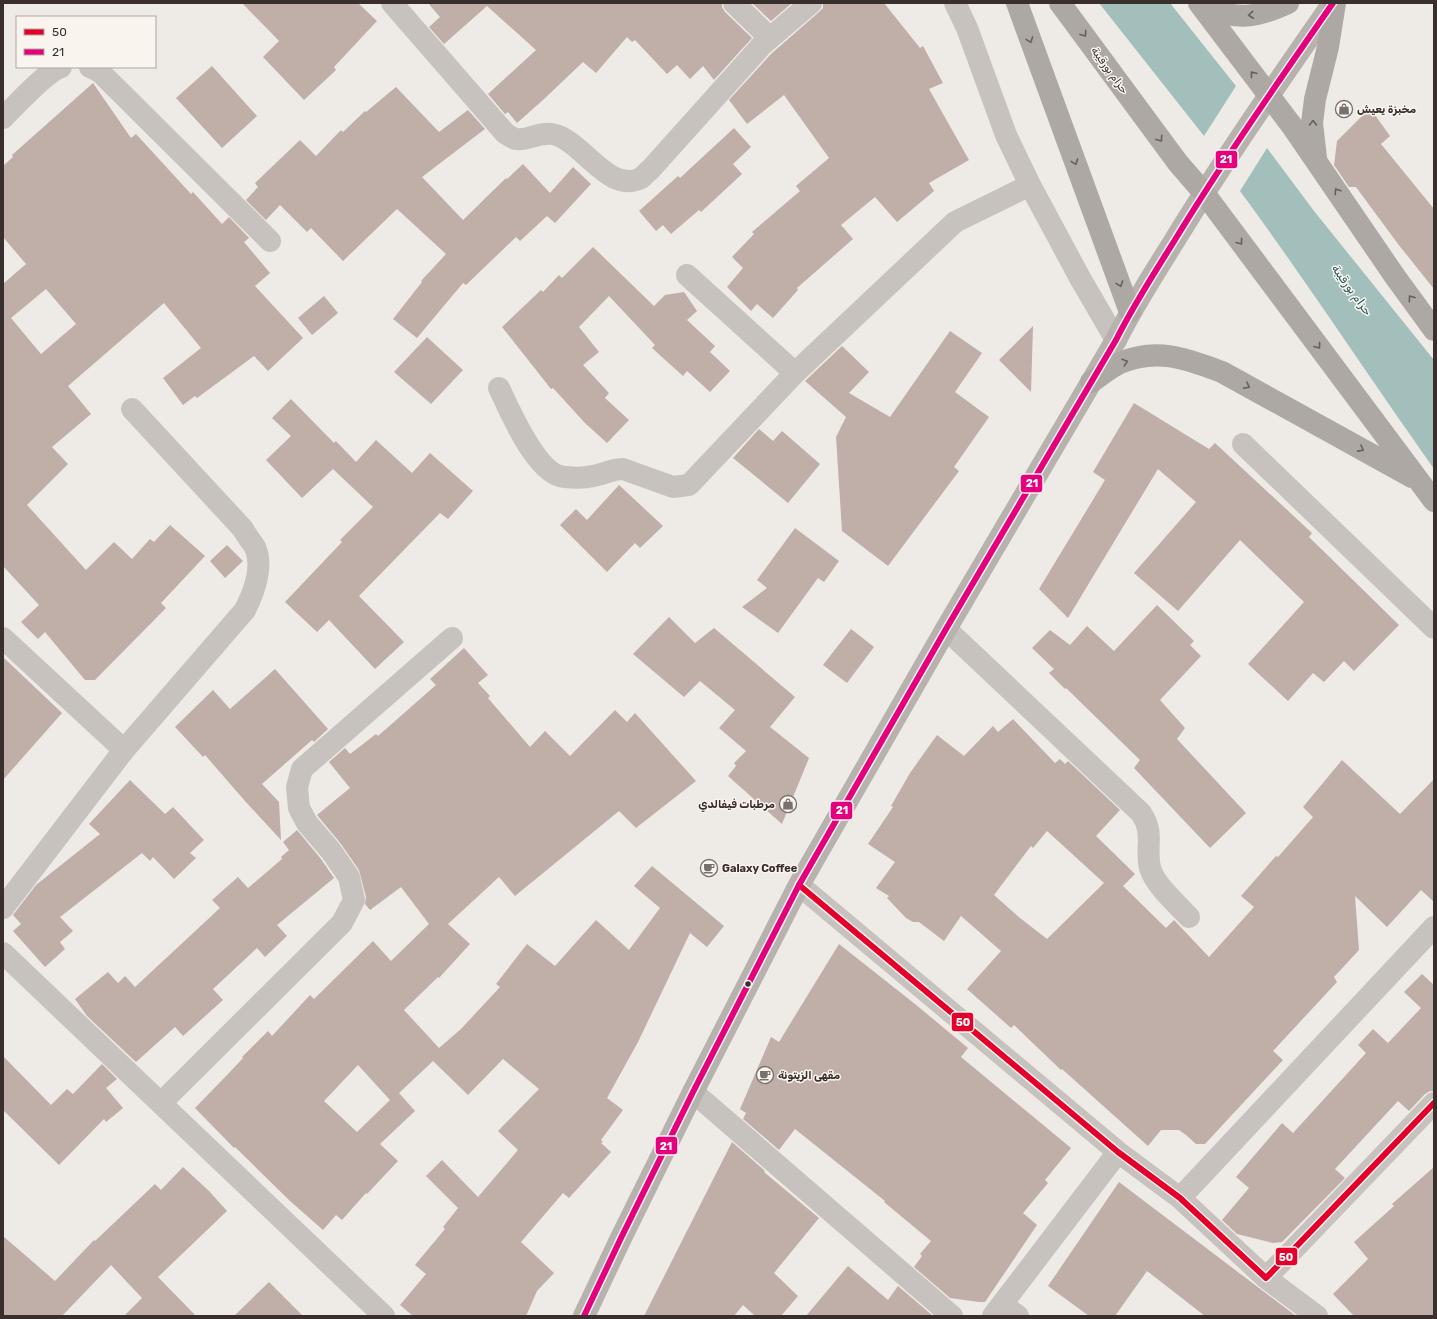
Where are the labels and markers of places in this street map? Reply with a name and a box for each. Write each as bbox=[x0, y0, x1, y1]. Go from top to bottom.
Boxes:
shop icon: مخبزة يعيش bbox=[1334, 99, 1354, 119]
place label: مخبزة يعيش bbox=[1357, 103, 1416, 116]
shop icon: مرطبات فيفالدي bbox=[778, 794, 798, 814]
place label: مرطبات فيفالدي bbox=[698, 798, 775, 812]
cafe icon: Galaxy Coffee bbox=[699, 858, 719, 878]
place label: Galaxy Coffee bbox=[722, 862, 798, 875]
unlabelled marker bbox=[743, 979, 753, 989]
cafe icon: مقهى الزيتونة bbox=[755, 1065, 775, 1085]
place label: مقهى الزيتونة bbox=[778, 1069, 840, 1082]

